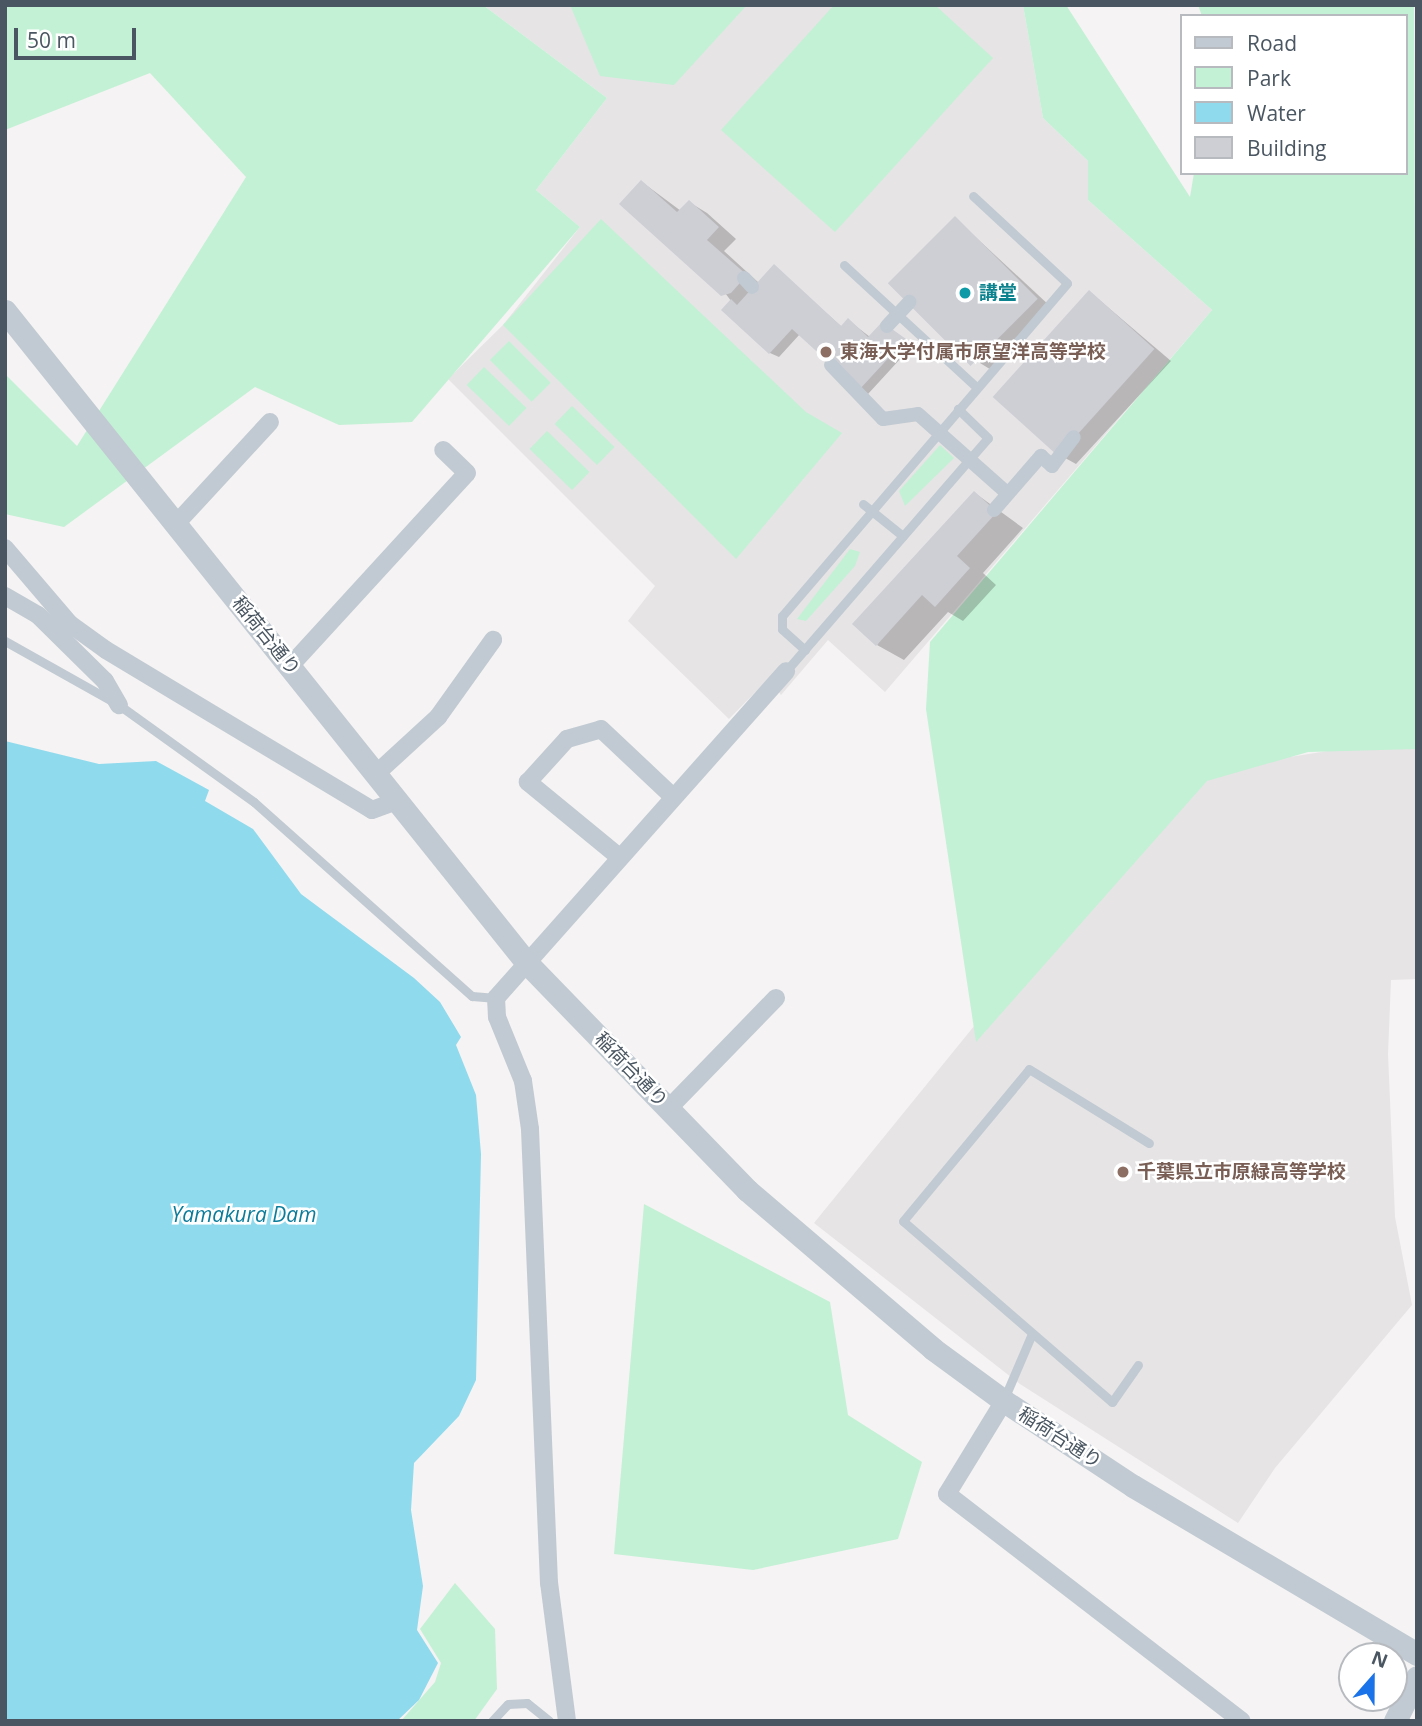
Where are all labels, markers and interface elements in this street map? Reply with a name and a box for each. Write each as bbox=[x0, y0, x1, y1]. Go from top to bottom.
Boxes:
scale bar bbox=[18, 14, 140, 58]
legend bbox=[1180, 14, 1408, 175]
text: 50 m bbox=[27, 26, 76, 54]
text: Road bbox=[1247, 29, 1297, 57]
text: Park bbox=[1247, 64, 1291, 92]
text: Water bbox=[1247, 99, 1306, 127]
text: Building bbox=[1247, 134, 1326, 162]
place label: 講堂 bbox=[979, 282, 1017, 304]
marker: 講堂 bbox=[957, 285, 973, 301]
place label: 東海大学付属市原望洋高等学校 bbox=[840, 341, 1106, 363]
marker: 東海大学付属市原望洋高等学校 bbox=[818, 344, 834, 360]
street label: 稲荷台通り bbox=[227, 592, 305, 680]
street label: 稲荷台通り bbox=[590, 1028, 672, 1112]
place label: 千葉県立市原緑高等学校 bbox=[1137, 1161, 1346, 1183]
marker: 千葉県立市原緑高等学校 bbox=[1115, 1164, 1131, 1180]
water label: Yamakura Dam bbox=[172, 1201, 316, 1227]
street label: 稲荷台通り bbox=[1014, 1403, 1106, 1473]
north arrow bbox=[1338, 1642, 1408, 1712]
text: N bbox=[1368, 1644, 1392, 1674]

